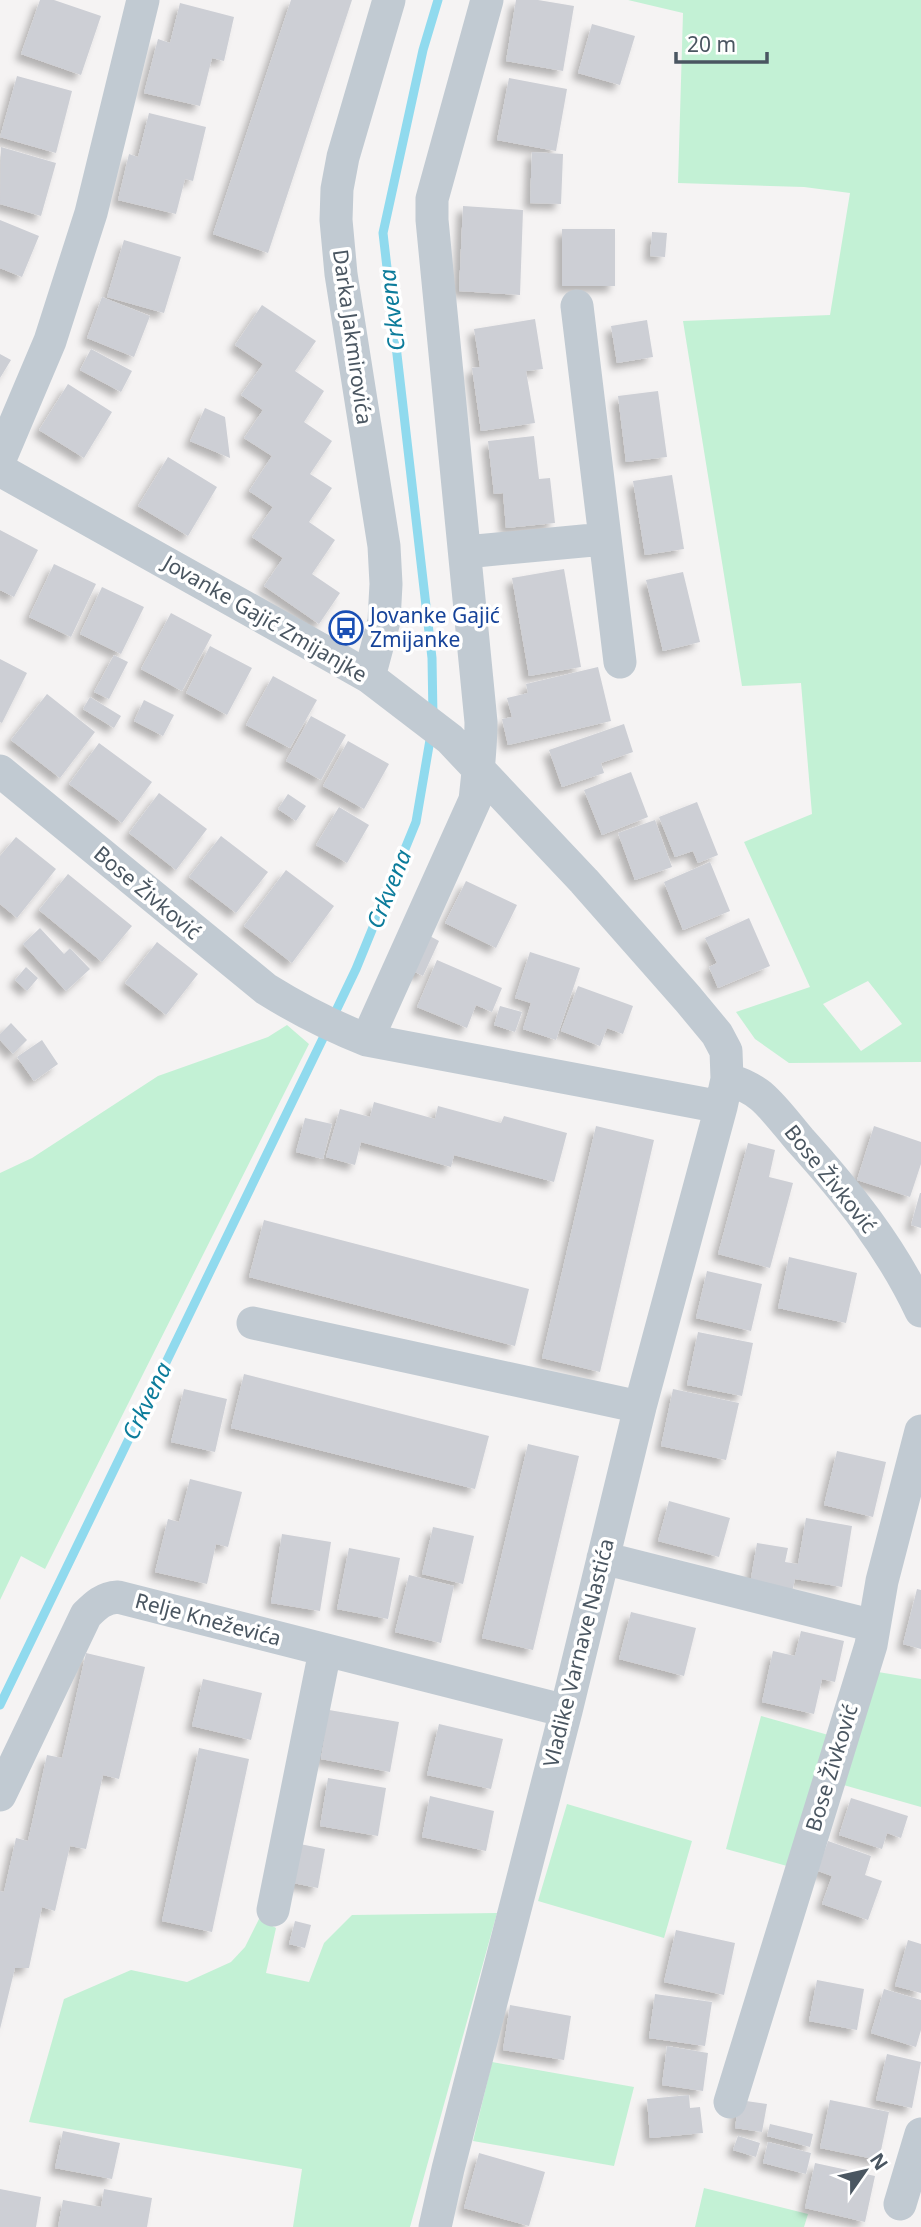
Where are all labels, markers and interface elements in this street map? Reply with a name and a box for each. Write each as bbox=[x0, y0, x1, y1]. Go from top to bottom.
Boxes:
scale bar bbox=[676, 21, 767, 65]
text: 20 m bbox=[687, 30, 736, 58]
street label: Darka Jakmirovića bbox=[327, 248, 379, 426]
water label: Crkvena bbox=[370, 267, 412, 353]
street label: Jovanke Gajić Zmijanjke bbox=[157, 547, 373, 688]
place label: Jovanke Gajić Zmijanke bbox=[368, 601, 500, 653]
bus stop icon: Jovanke Gajić Zmijanke bbox=[327, 609, 365, 647]
street label: Bose Živković bbox=[88, 839, 207, 945]
water label: Crkvena bbox=[358, 844, 418, 933]
street label: Bose Živković bbox=[779, 1118, 883, 1238]
water label: Crkvena bbox=[114, 1356, 179, 1445]
street label: Vladike Varnave Nastića bbox=[536, 1536, 620, 1770]
street label: Relje Kneževića bbox=[132, 1586, 284, 1652]
street label: Bose Živković bbox=[798, 1701, 864, 1835]
north arrow bbox=[830, 2136, 900, 2206]
text: N bbox=[864, 2148, 894, 2175]

